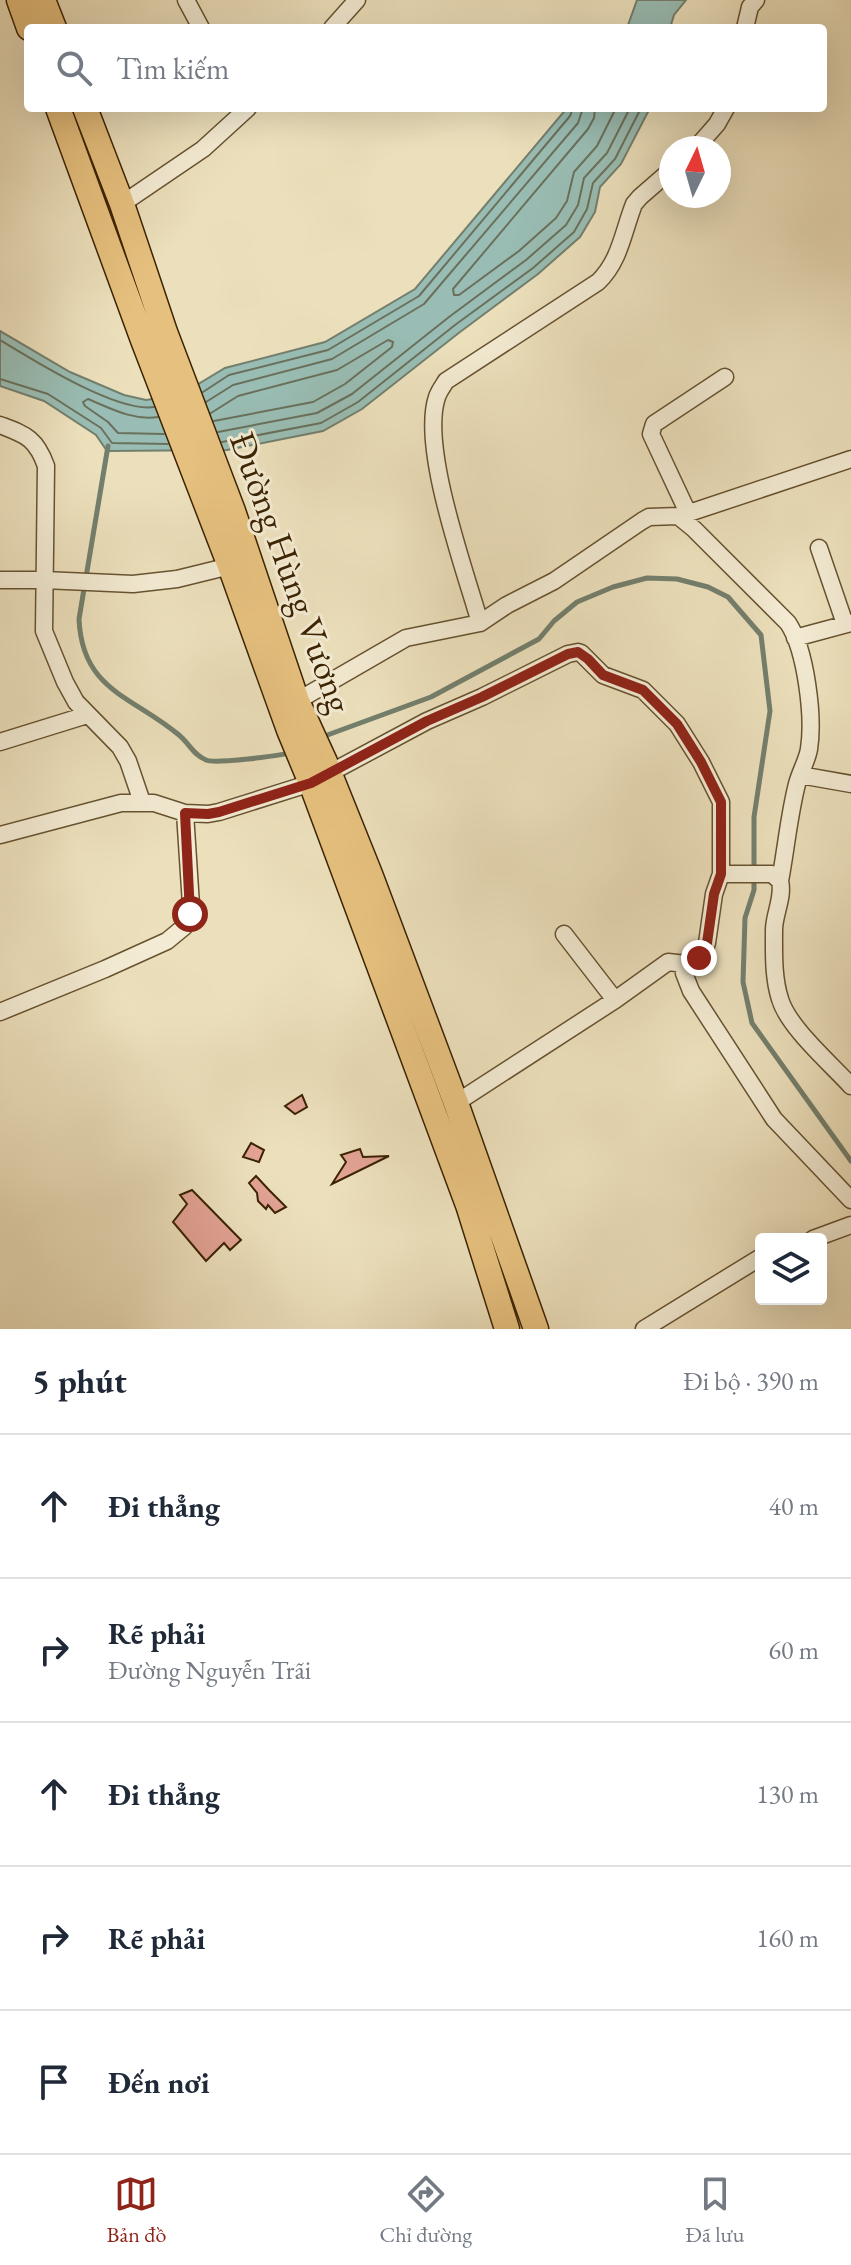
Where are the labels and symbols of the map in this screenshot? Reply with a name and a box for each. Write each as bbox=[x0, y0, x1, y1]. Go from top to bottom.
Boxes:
north arrow bbox=[659, 136, 731, 208]
street label: Đường Hùng Vương bbox=[219, 426, 364, 719]
route start bbox=[172, 896, 208, 932]
route end bbox=[681, 940, 717, 976]

